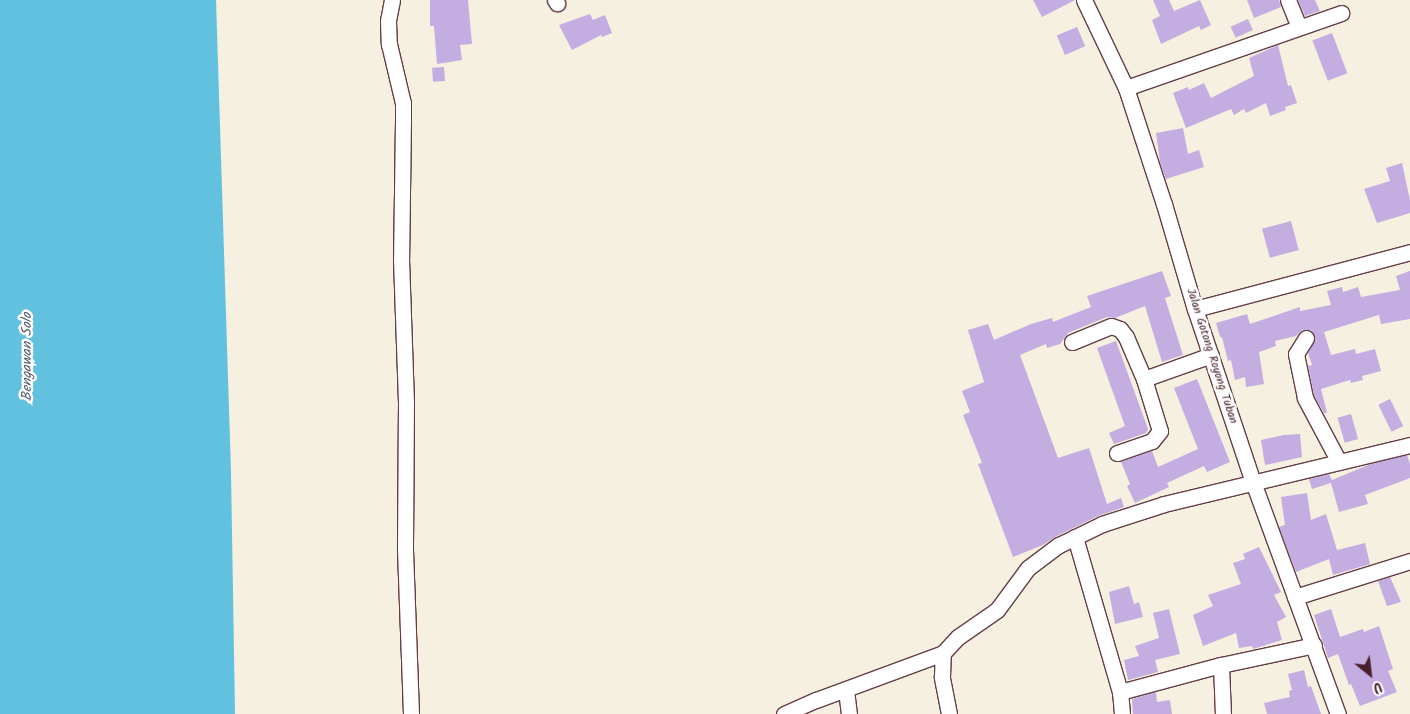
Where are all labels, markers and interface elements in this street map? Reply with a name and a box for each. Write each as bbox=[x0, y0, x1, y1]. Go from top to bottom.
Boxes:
street label: Jalan Gotong Royong Tuban bbox=[1183, 286, 1241, 426]
water label: Bengawan Solo bbox=[19, 313, 35, 401]
north arrow bbox=[1345, 649, 1395, 699]
text: U bbox=[1368, 675, 1386, 699]

